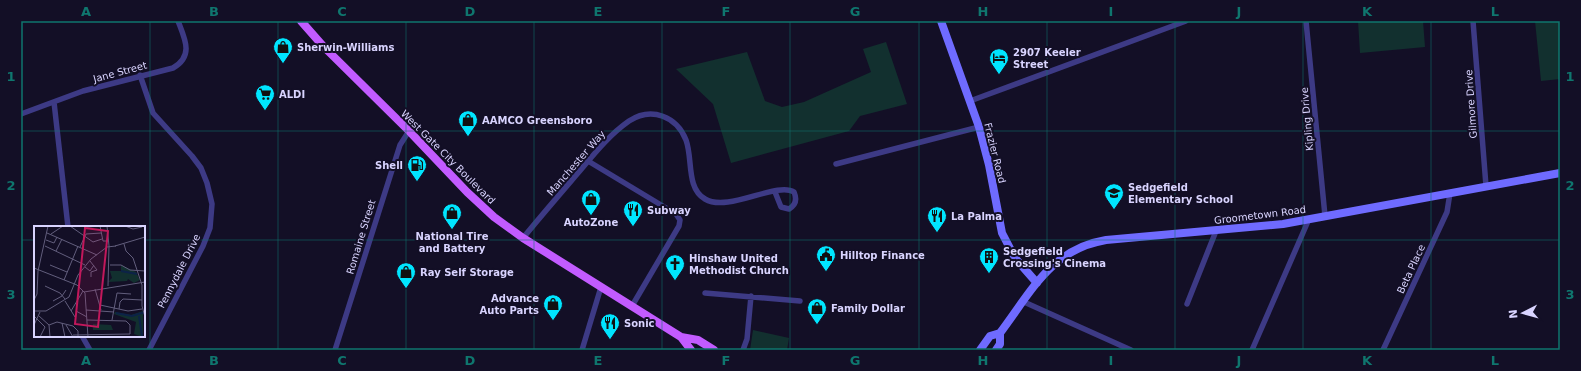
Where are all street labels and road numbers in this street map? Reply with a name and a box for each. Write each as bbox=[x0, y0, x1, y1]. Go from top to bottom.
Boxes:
street label: Jane Street bbox=[91, 60, 148, 85]
street label: Gilmore Drive bbox=[1463, 69, 1479, 139]
street label: Kipling Drive bbox=[1299, 87, 1315, 151]
street label: West Gate City Boulevard bbox=[399, 108, 497, 206]
street label: Frazier Road bbox=[982, 122, 1008, 184]
street label: Manchester Way bbox=[545, 128, 607, 198]
street label: Romaine Street bbox=[344, 198, 378, 276]
street label: Groometown Road bbox=[1213, 204, 1307, 226]
street label: Pennydale Drive bbox=[156, 232, 202, 310]
street label: Beta Place bbox=[1395, 243, 1427, 295]

